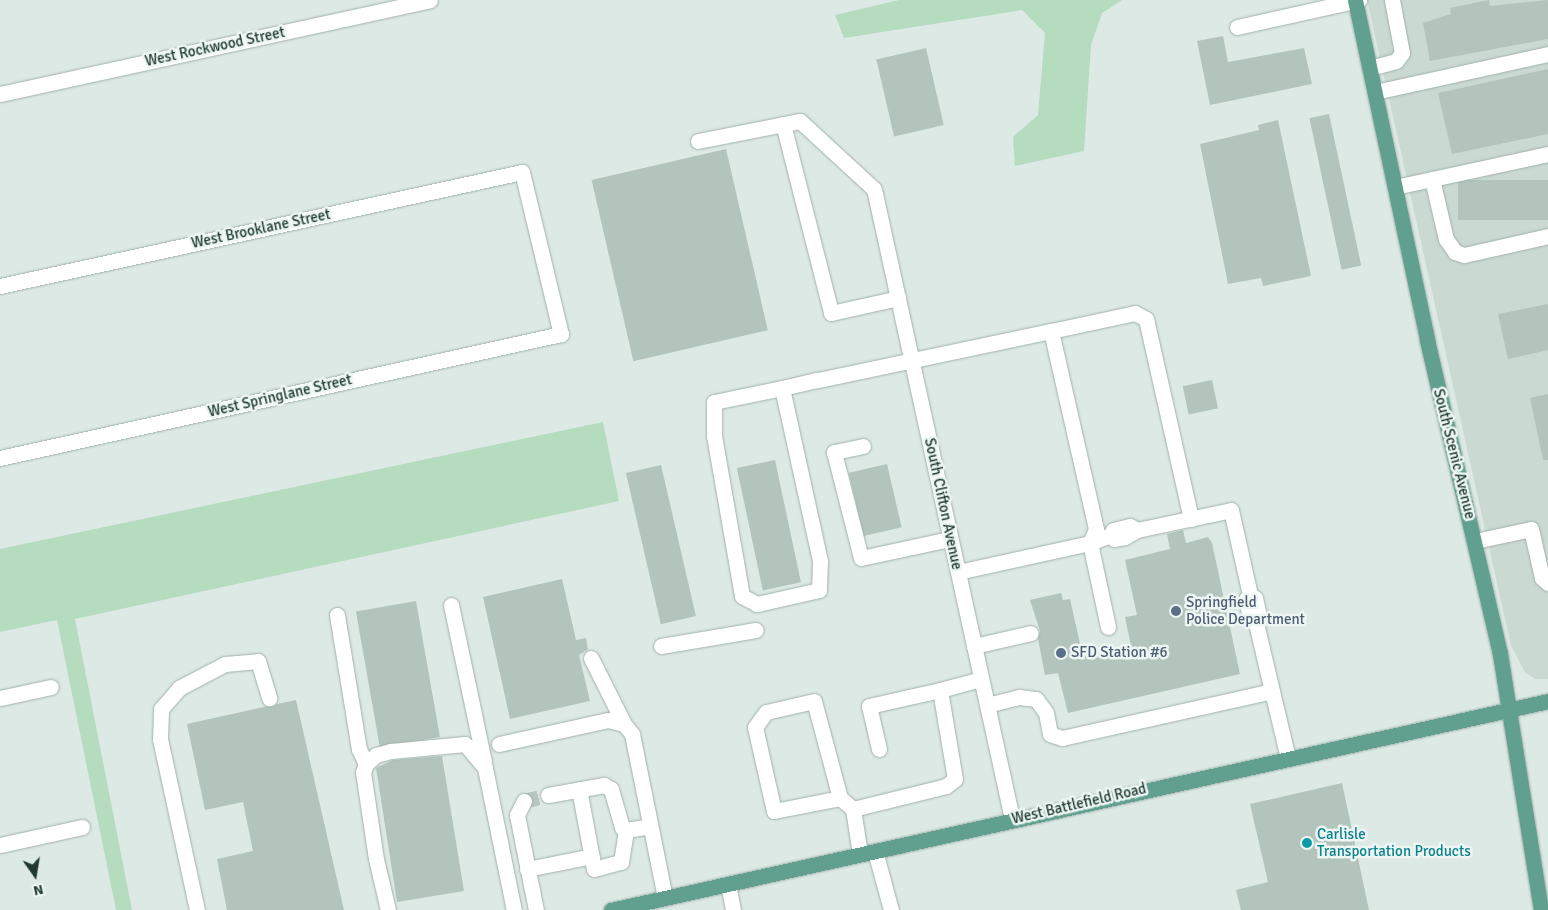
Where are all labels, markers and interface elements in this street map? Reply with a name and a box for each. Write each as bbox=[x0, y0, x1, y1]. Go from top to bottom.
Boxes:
street label: West Rockwood Street bbox=[143, 23, 287, 71]
street label: West Brooklane Street bbox=[190, 205, 332, 253]
street label: West Springlane Street bbox=[206, 371, 354, 421]
street label: South Scenic Avenue bbox=[1429, 387, 1479, 521]
street label: South Clifton Avenue bbox=[920, 436, 966, 572]
place label: Springfield Police Department bbox=[1186, 593, 1305, 628]
marker: Springfield Police Department bbox=[1170, 605, 1182, 617]
place label: SFD Station #6 bbox=[1071, 644, 1168, 662]
marker: SFD Station #6 bbox=[1055, 647, 1067, 659]
street label: West Battlefield Road bbox=[1010, 780, 1148, 828]
place label: Carlisle Transportation Products bbox=[1317, 825, 1471, 860]
marker: Carlisle Transportation Products bbox=[1301, 837, 1313, 849]
north arrow bbox=[10, 850, 60, 900]
text: N bbox=[32, 881, 45, 899]

